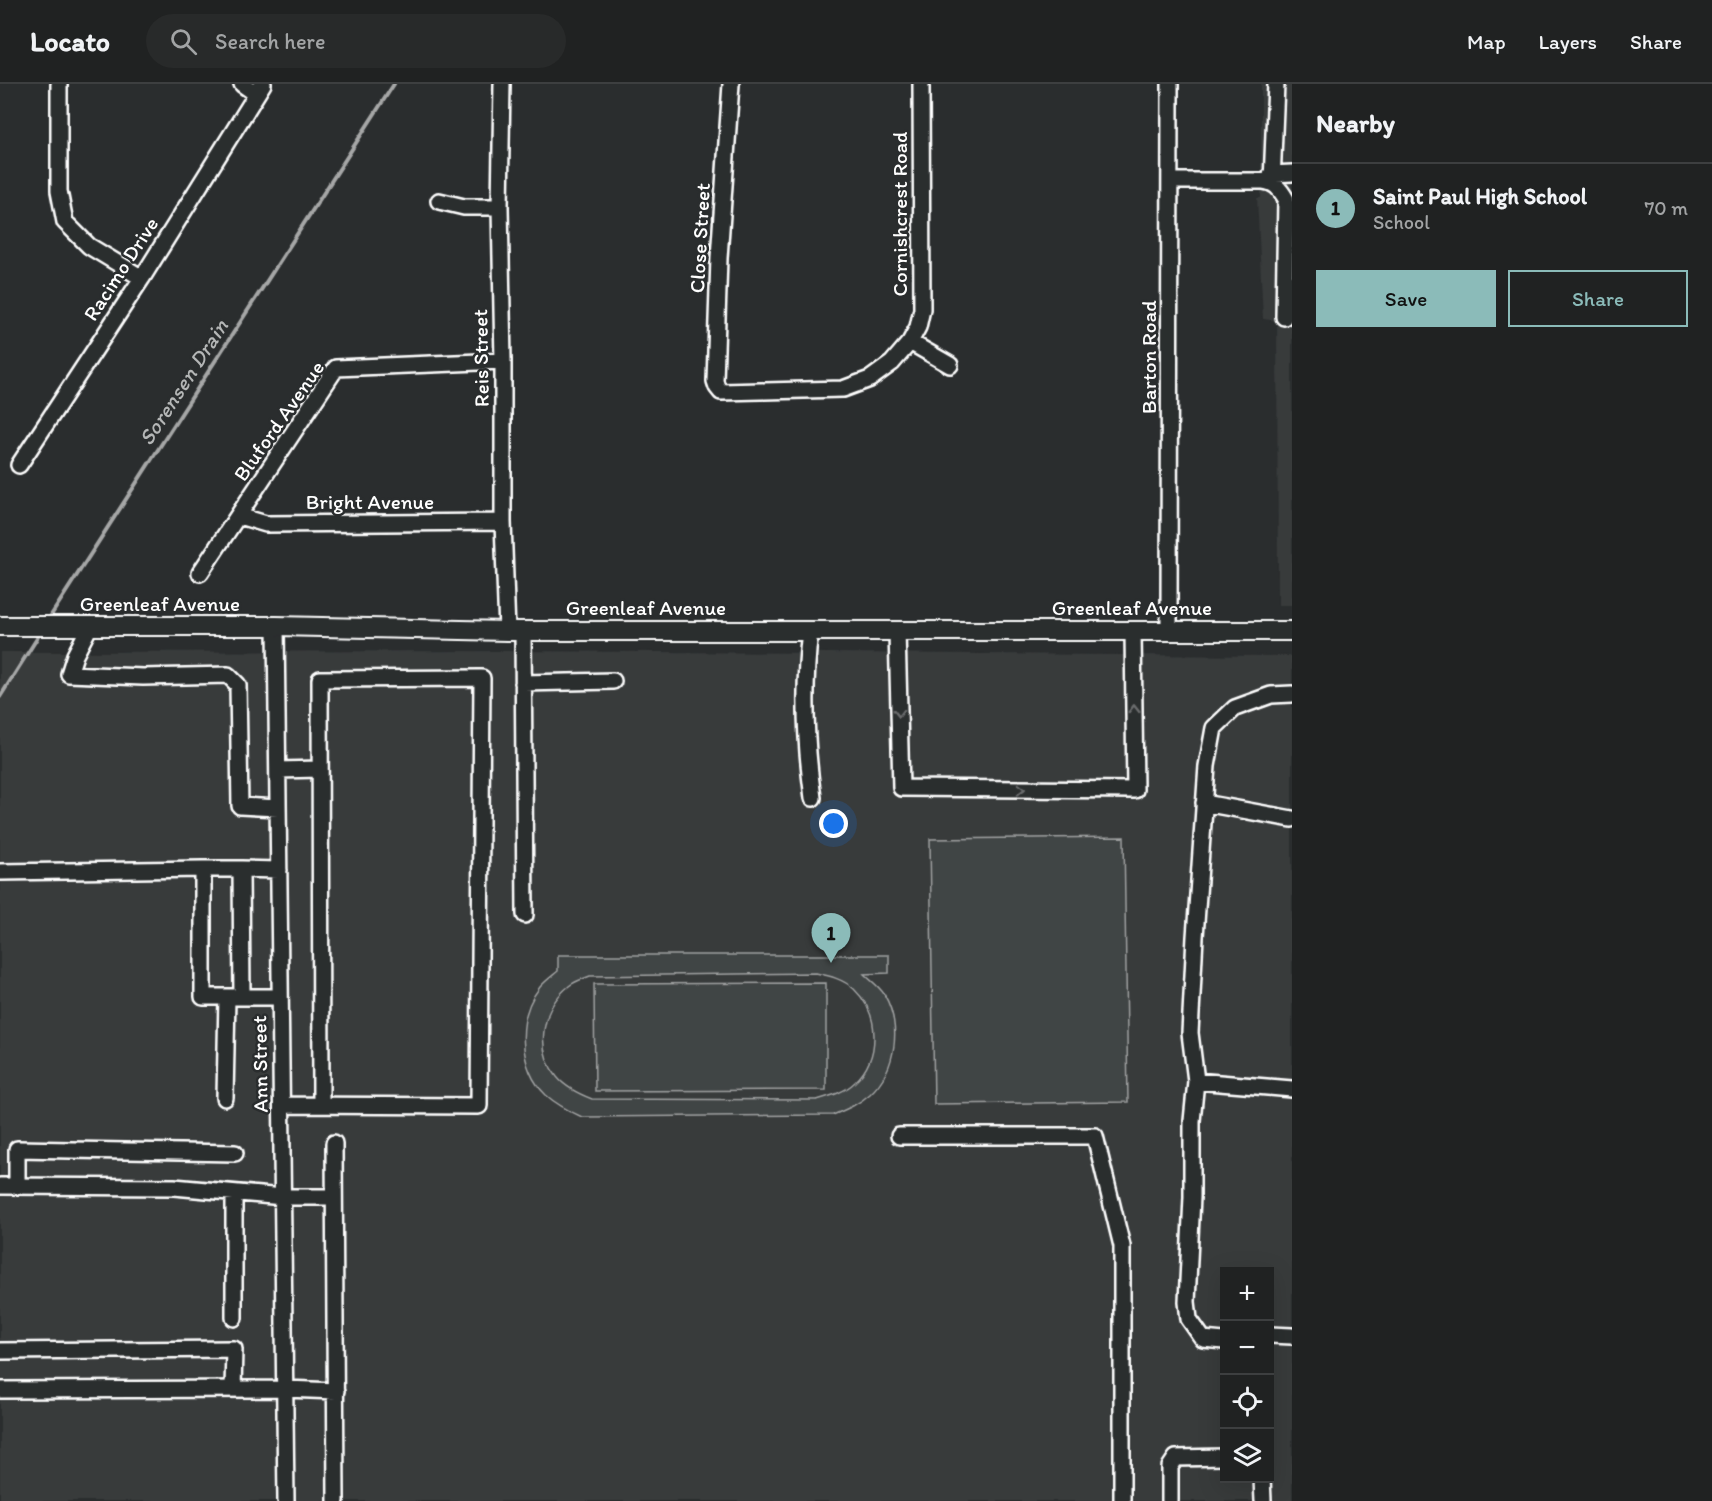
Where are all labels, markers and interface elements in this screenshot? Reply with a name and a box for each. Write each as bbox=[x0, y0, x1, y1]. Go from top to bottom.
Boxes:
search box bbox=[146, 14, 566, 68]
text: Locato bbox=[30, 24, 110, 58]
icon: search bbox=[167, 25, 200, 58]
text: Search here bbox=[215, 28, 325, 55]
text: Map bbox=[1467, 29, 1506, 54]
text: Layers bbox=[1539, 29, 1597, 54]
text: Share bbox=[1630, 29, 1682, 54]
text: Nearby bbox=[1316, 107, 1395, 139]
street label: Cornishcrest Road bbox=[887, 131, 912, 296]
street label: Close Street bbox=[684, 182, 715, 294]
text: Saint Paul High School bbox=[1373, 183, 1587, 210]
text: 1 bbox=[1331, 196, 1340, 220]
text: 70 m bbox=[1644, 196, 1688, 220]
text: School bbox=[1373, 210, 1430, 234]
street label: Racimo Drive bbox=[78, 212, 163, 325]
button: Save bbox=[1316, 270, 1496, 327]
button: Share bbox=[1508, 270, 1688, 327]
street label: Barton Road bbox=[1136, 300, 1161, 414]
street label: Reis Street bbox=[467, 309, 494, 407]
water label: Sorensen Drain bbox=[133, 314, 234, 450]
street label: Bluford Avenue bbox=[228, 356, 329, 486]
street label: Bright Avenue bbox=[306, 489, 434, 514]
street label: Greenleaf Avenue bbox=[80, 591, 240, 616]
street label: Greenleaf Avenue bbox=[566, 595, 726, 620]
street label: Greenleaf Avenue bbox=[1052, 595, 1212, 620]
one-way arrow bbox=[1128, 705, 1141, 714]
one-way arrow bbox=[893, 708, 906, 717]
one-way arrow bbox=[1017, 783, 1026, 795]
your location bbox=[819, 809, 848, 838]
pin: 1 bbox=[812, 914, 850, 963]
street label: Ann Street bbox=[246, 1015, 273, 1113]
map controls bbox=[1220, 1267, 1274, 1483]
button: + bbox=[1220, 1267, 1274, 1321]
button: − bbox=[1220, 1321, 1274, 1375]
button: locate bbox=[1220, 1375, 1274, 1429]
button: layers bbox=[1220, 1429, 1274, 1483]

